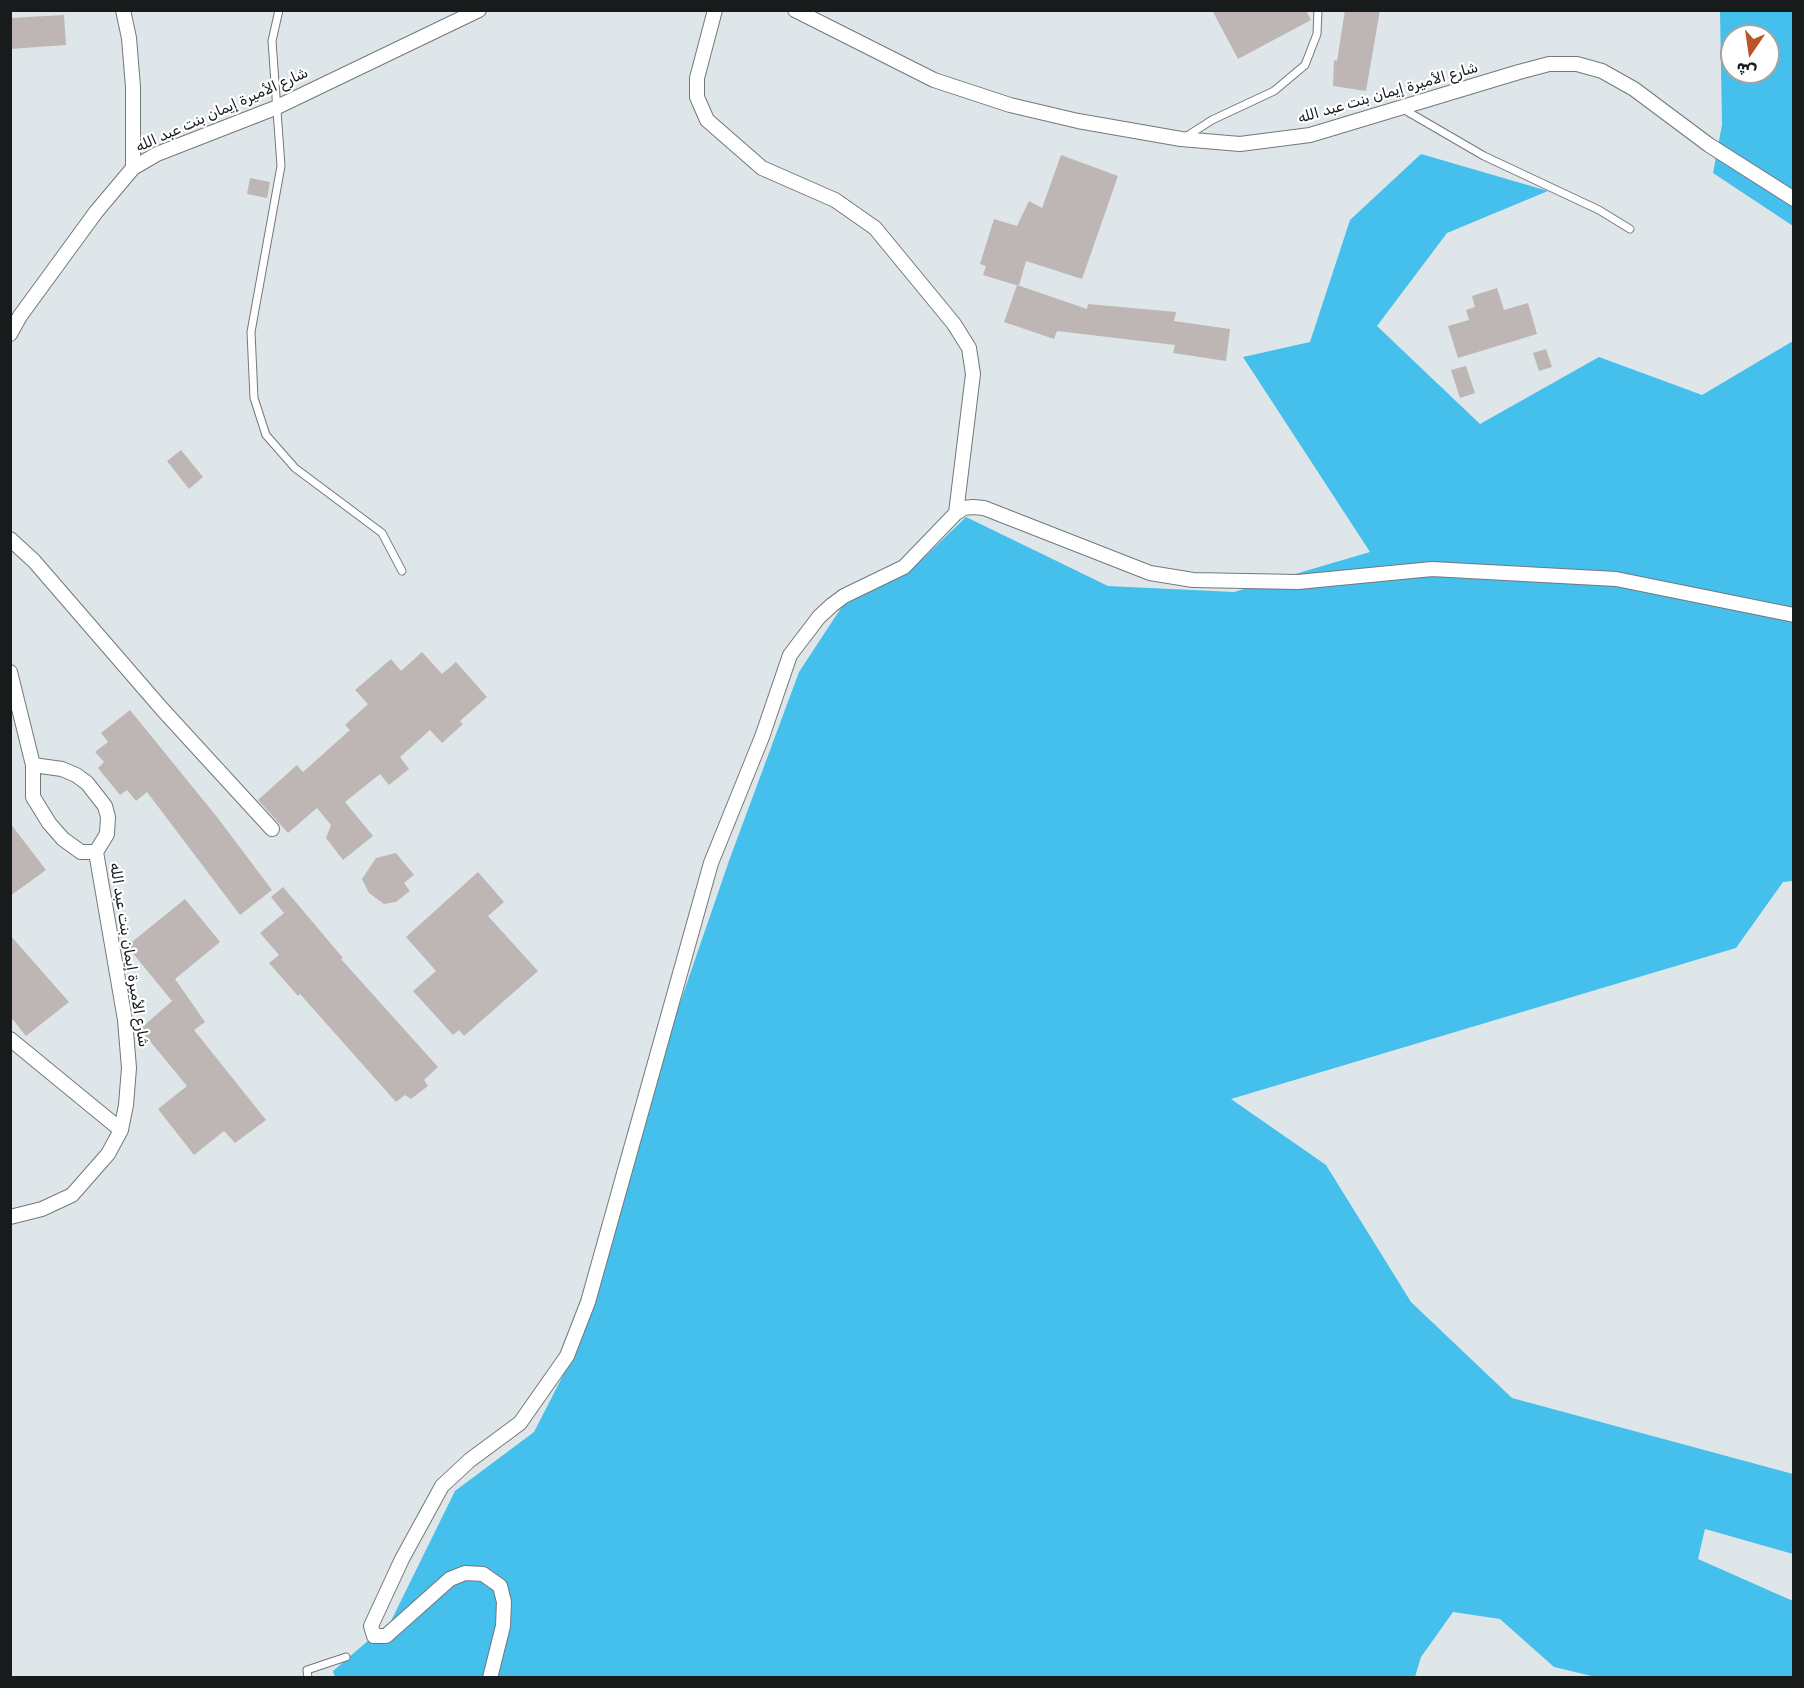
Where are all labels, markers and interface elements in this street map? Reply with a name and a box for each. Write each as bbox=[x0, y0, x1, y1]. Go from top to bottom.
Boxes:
north arrow bbox=[1720, 24, 1780, 84]
street label: شارع الأميرة إيمان بنت عبد الله bbox=[1296, 59, 1480, 127]
text: ش bbox=[1734, 59, 1758, 82]
street label: شارع الأميرة إيمان بنت عبد الله bbox=[133, 64, 311, 156]
street label: شارع الأميرة إيمان بنت عبد الله bbox=[106, 861, 152, 1049]

